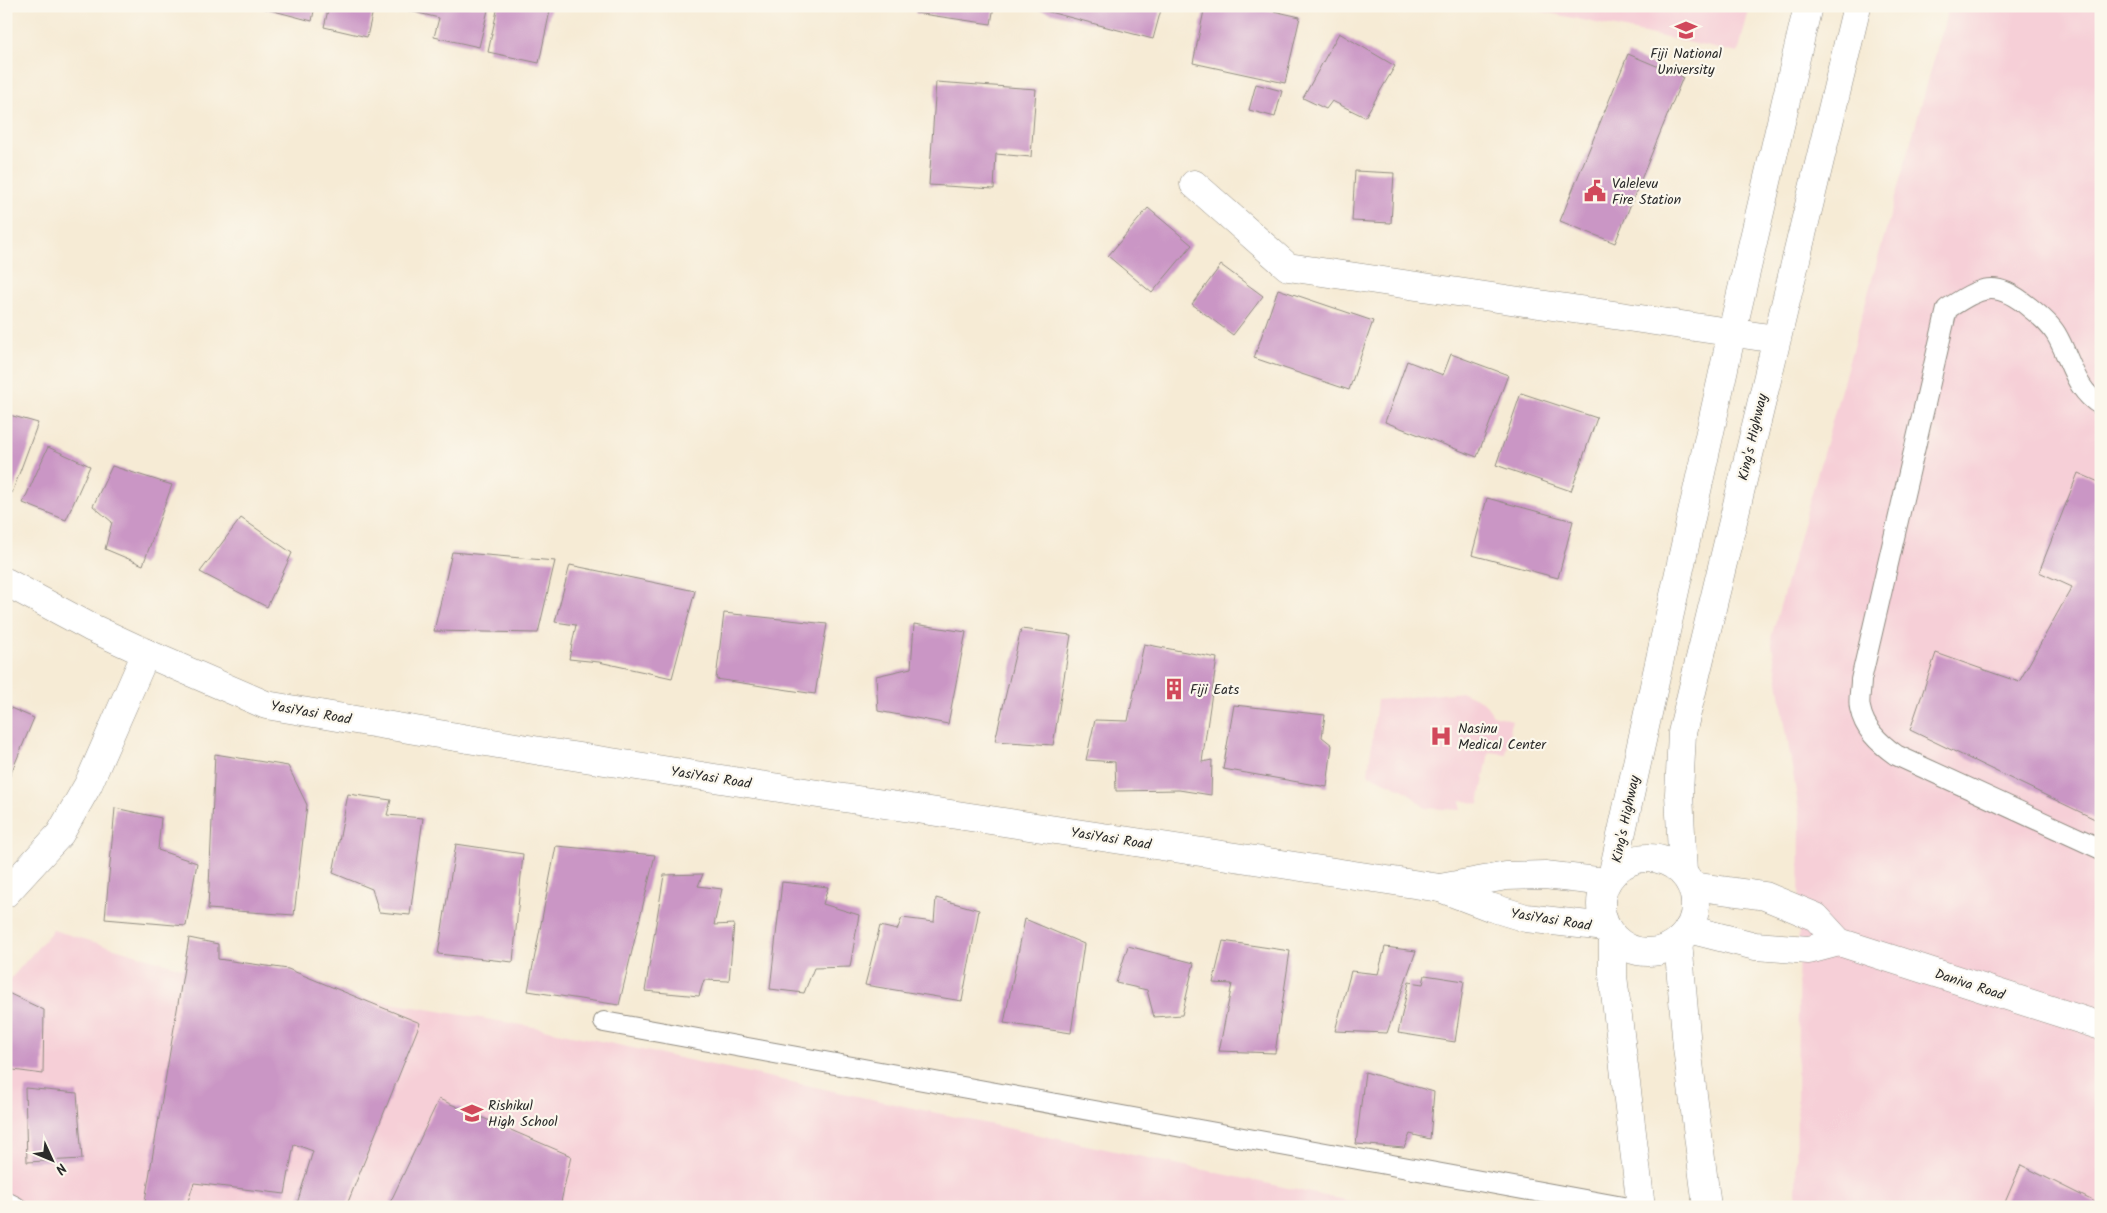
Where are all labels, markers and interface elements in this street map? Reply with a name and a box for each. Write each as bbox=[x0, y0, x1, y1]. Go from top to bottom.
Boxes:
school or university icon: Fiji National University bbox=[1673, 17, 1699, 43]
place label: Fiji National University bbox=[1650, 43, 1722, 81]
place label: Valelevu Fire Station bbox=[1612, 173, 1681, 211]
public building icon: Valelevu Fire Station bbox=[1582, 178, 1608, 204]
street label: King's Highway bbox=[1732, 391, 1774, 483]
building icon: Fiji Eats bbox=[1161, 676, 1187, 702]
place label: Fiji Eats bbox=[1190, 679, 1239, 701]
street label: YasiYasi Road bbox=[269, 695, 354, 731]
place label: Nasinu Medical Center bbox=[1458, 718, 1547, 756]
hospital icon: Nasinu Medical Center bbox=[1428, 723, 1454, 749]
street label: YasiYasi Road bbox=[669, 761, 754, 795]
street label: King's Highway bbox=[1606, 773, 1646, 865]
street label: YasiYasi Road bbox=[1069, 822, 1154, 856]
street label: YasiYasi Road bbox=[1509, 903, 1594, 937]
street label: Daniva Road bbox=[1932, 963, 2009, 1007]
place label: Rishikul High School bbox=[488, 1095, 558, 1133]
school or university icon: Rishikul High School bbox=[459, 1100, 485, 1126]
north arrow bbox=[28, 1136, 78, 1186]
text: N bbox=[50, 1158, 72, 1179]

